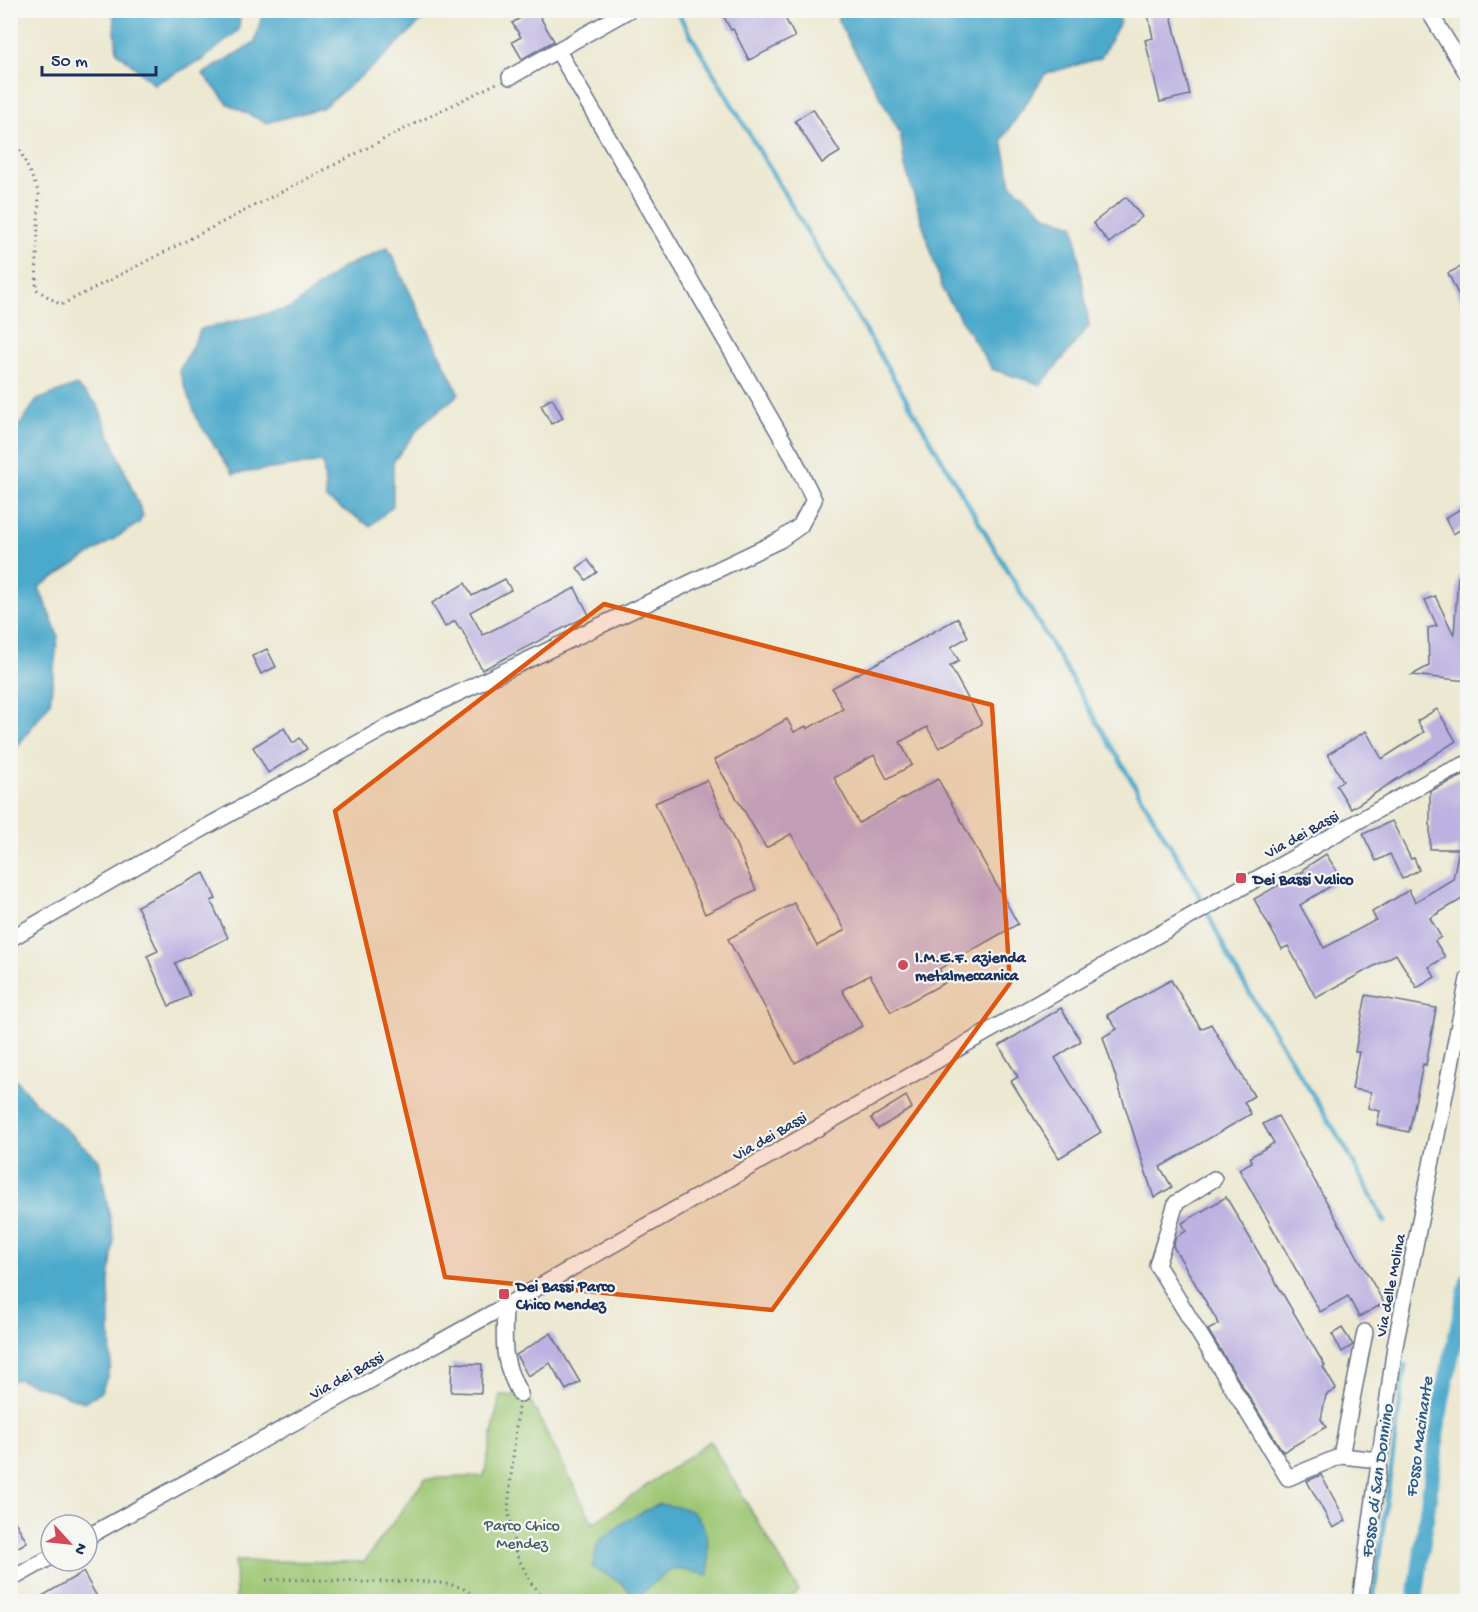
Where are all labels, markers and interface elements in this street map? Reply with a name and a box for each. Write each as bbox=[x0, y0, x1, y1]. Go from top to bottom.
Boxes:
scale bar bbox=[42, 39, 156, 77]
text: 50 m bbox=[51, 52, 88, 73]
street label: Via dei Bassi bbox=[1261, 808, 1343, 865]
marker: Dei Bassi Valico bbox=[1234, 871, 1248, 885]
place label: Dei Bassi Valico bbox=[1251, 872, 1354, 891]
place label: I.M.E.F. azienda metalmeccanica bbox=[915, 950, 1027, 987]
marker: I.M.E.F. azienda metalmeccanica bbox=[896, 958, 910, 972]
street label: Via dei Bassi bbox=[730, 1109, 811, 1167]
street label: Via delle Molina bbox=[1373, 1231, 1412, 1340]
place label: Dei Bassi Parco Chico Mendez bbox=[514, 1279, 616, 1316]
marker: Dei Bassi Parco Chico Mendez bbox=[497, 1287, 511, 1301]
street label: Via dei Bassi bbox=[306, 1349, 388, 1406]
water label: Fosso Macinante bbox=[1402, 1375, 1439, 1499]
water label: Fosso di San Donnino bbox=[1357, 1402, 1400, 1560]
north arrow bbox=[39, 1513, 99, 1573]
park label: Parco Chico Mendez bbox=[483, 1518, 560, 1555]
text: N bbox=[68, 1539, 90, 1558]

